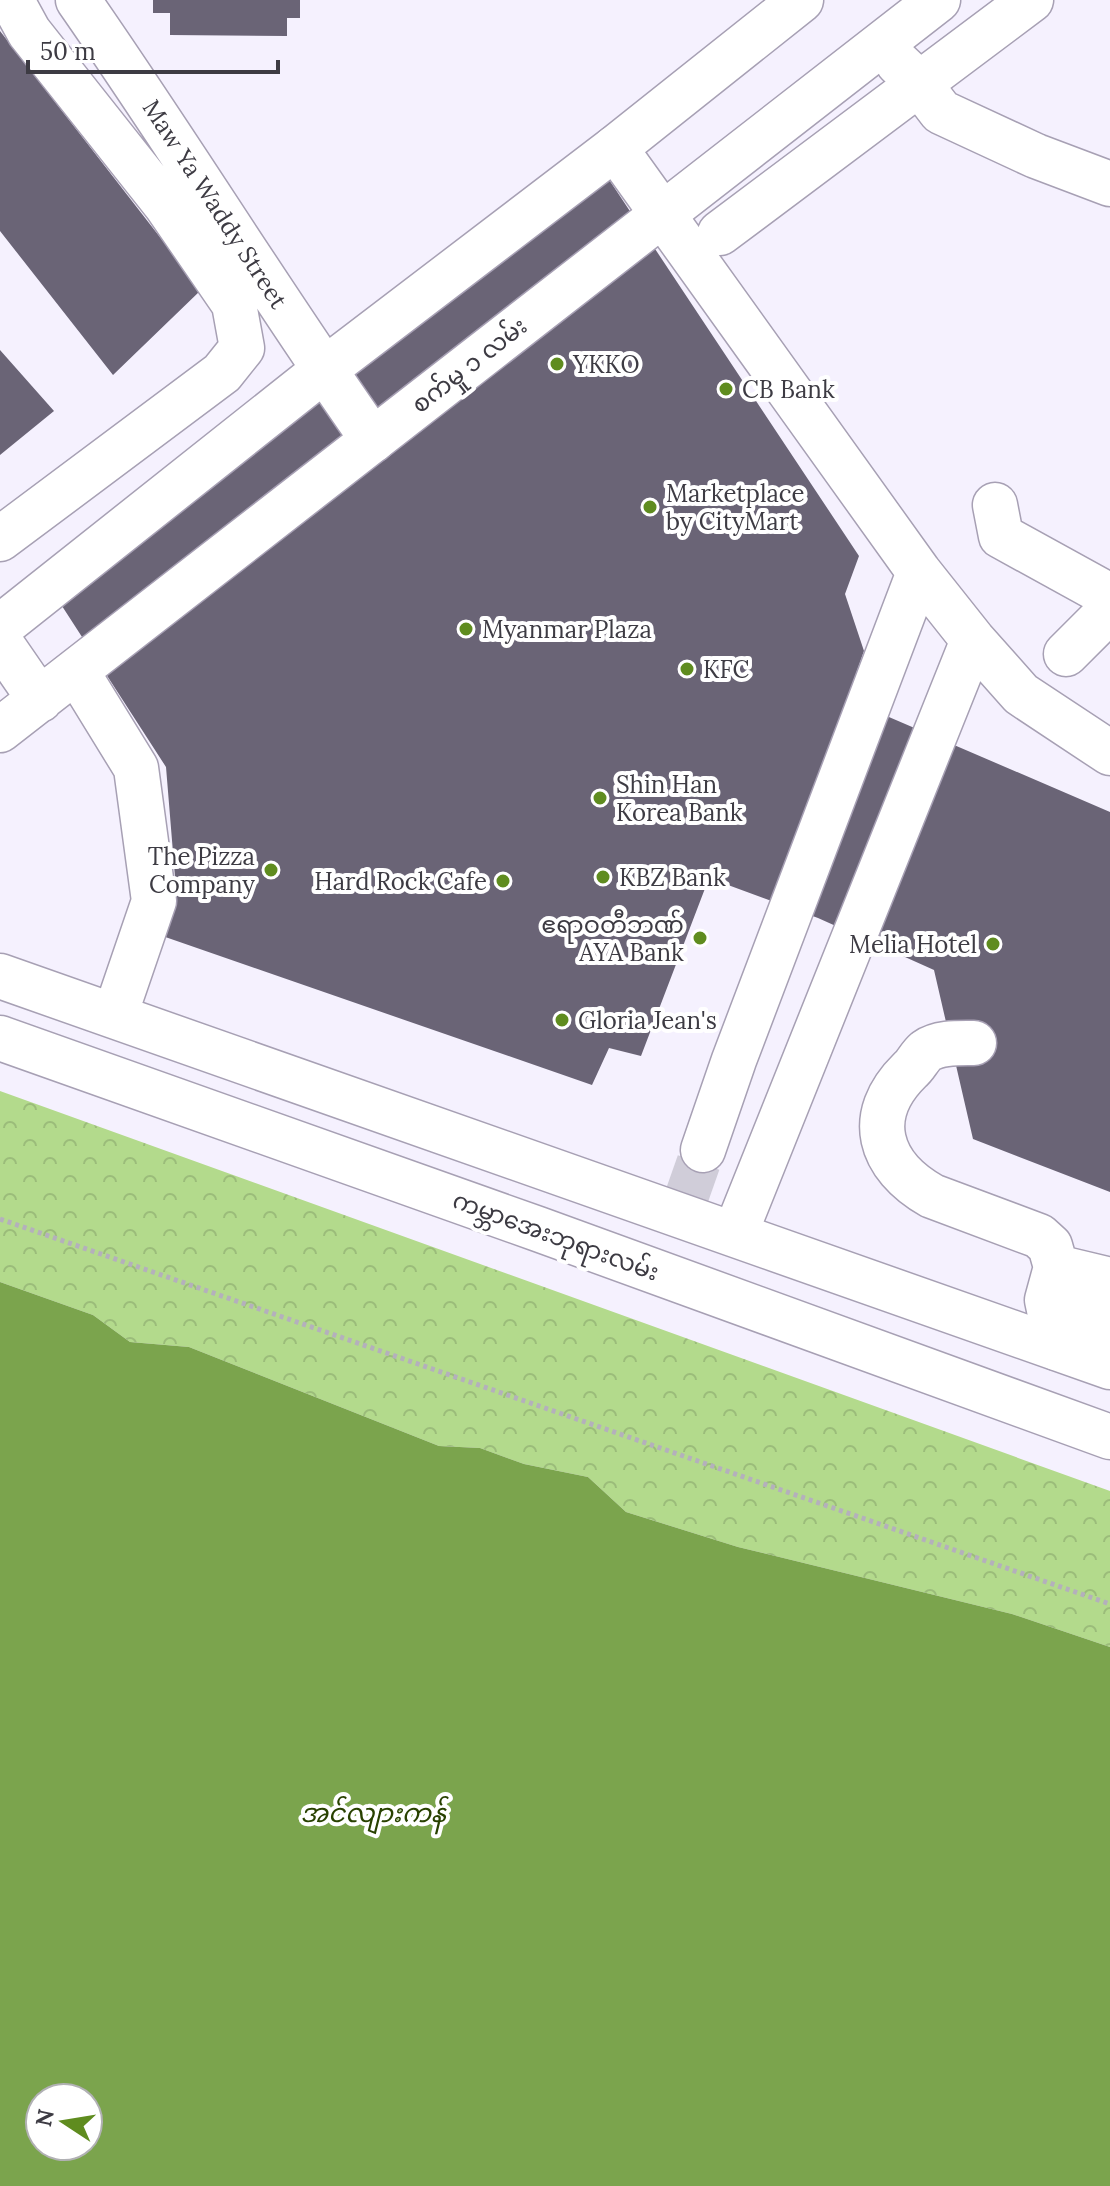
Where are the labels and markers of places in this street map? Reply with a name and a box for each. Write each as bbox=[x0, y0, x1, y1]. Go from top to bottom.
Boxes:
place label: YKKO bbox=[572, 349, 639, 380]
marker: YKKO bbox=[548, 355, 566, 373]
place label: CB Bank bbox=[742, 374, 835, 405]
marker: CB Bank bbox=[717, 380, 735, 398]
place label: Marketplace by CityMart bbox=[666, 478, 804, 537]
marker: Marketplace by CityMart bbox=[641, 498, 659, 516]
place label: Myanmar Plaza bbox=[482, 614, 652, 645]
marker: Myanmar Plaza bbox=[457, 620, 475, 638]
place label: KFC bbox=[703, 654, 749, 685]
marker: KFC bbox=[678, 660, 696, 678]
place label: Shin Han Korea Bank bbox=[616, 769, 743, 828]
marker: Shin Han Korea Bank bbox=[591, 789, 609, 807]
place label: The Pizza Company bbox=[148, 841, 255, 900]
marker: The Pizza Company bbox=[262, 861, 280, 879]
place label: KBZ Bank bbox=[619, 862, 726, 893]
place label: Hard Rock Cafe bbox=[314, 866, 487, 897]
marker: KBZ Bank bbox=[594, 868, 612, 886]
marker: Hard Rock Cafe bbox=[494, 872, 512, 890]
place label: ဧရာဝတီဘဏ် AYA Bank bbox=[541, 909, 684, 968]
marker: ဧရာဝတီဘဏ် AYA Bank bbox=[691, 929, 709, 947]
place label: Melia Hotel bbox=[849, 929, 977, 960]
marker: Melia Hotel bbox=[984, 935, 1002, 953]
place label: Gloria Jean's bbox=[578, 1005, 717, 1036]
marker: Gloria Jean's bbox=[553, 1011, 571, 1029]

